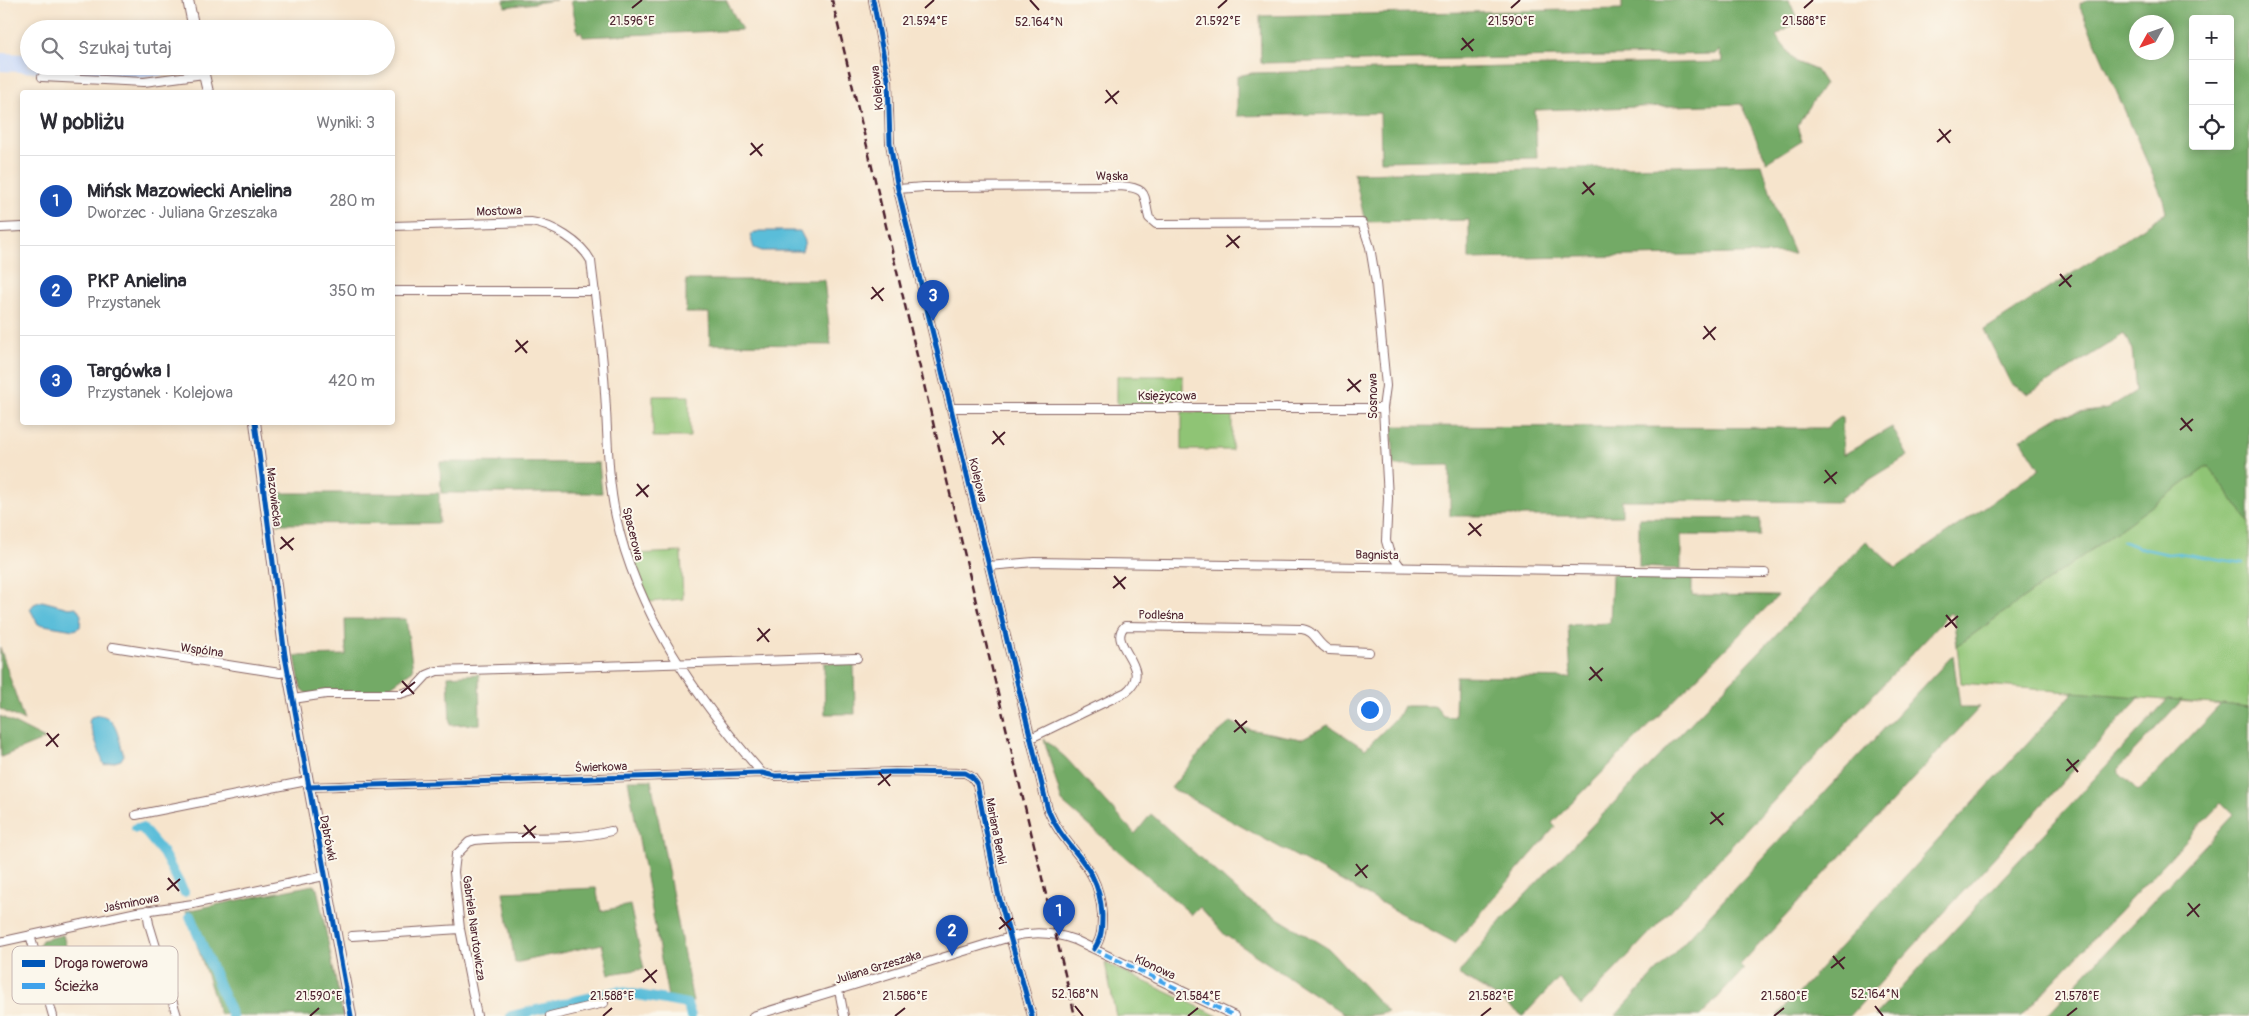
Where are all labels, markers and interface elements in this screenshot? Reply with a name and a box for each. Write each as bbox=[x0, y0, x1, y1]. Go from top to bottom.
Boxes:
text: 21.596°E bbox=[609, 14, 655, 29]
text: 21.594°E bbox=[902, 14, 948, 29]
text: 21.592°E bbox=[1196, 14, 1240, 29]
text: 21.590°E bbox=[1488, 14, 1534, 29]
text: 21.588°E bbox=[1782, 14, 1826, 29]
text: 52.164°N bbox=[1015, 15, 1063, 30]
north arrow bbox=[2129, 15, 2174, 60]
map controls bbox=[2189, 15, 2234, 150]
button: + bbox=[2189, 15, 2234, 60]
search box bbox=[20, 20, 395, 75]
icon: search bbox=[38, 34, 66, 62]
text: Szukaj tutaj bbox=[78, 36, 172, 60]
button: − bbox=[2189, 60, 2234, 105]
street label: Kolejowa bbox=[868, 64, 887, 111]
button: locate bbox=[2189, 105, 2234, 150]
text: W pobliżu bbox=[40, 109, 124, 136]
text: Wyniki: 3 bbox=[316, 113, 375, 133]
street label: Wąska bbox=[1096, 169, 1129, 184]
text: Mińsk Mazowiecki Anielina bbox=[87, 179, 292, 203]
text: 1 bbox=[53, 191, 59, 211]
text: 280 m bbox=[329, 191, 375, 211]
text: Dworzec · Juliana Grzeszaka bbox=[87, 203, 277, 223]
street label: Mostowa bbox=[476, 203, 522, 220]
text: PKP Anielina bbox=[87, 269, 187, 293]
pin: 3 bbox=[917, 280, 949, 321]
text: 2 bbox=[52, 281, 60, 301]
text: 350 m bbox=[329, 281, 375, 301]
text: Przystanek bbox=[87, 293, 161, 313]
text: Targówka I bbox=[87, 359, 171, 383]
text: 3 bbox=[52, 371, 60, 391]
text: 420 m bbox=[328, 371, 375, 391]
street label: Sosnowa bbox=[1366, 373, 1381, 419]
text: Przystanek · Kolejowa bbox=[87, 383, 233, 403]
street label: Księżycowa bbox=[1138, 389, 1197, 404]
street label: Kolejowa bbox=[965, 456, 990, 504]
street label: Mazowiecka bbox=[262, 467, 285, 528]
street label: Spacerowa bbox=[619, 506, 646, 563]
street label: Bagnista bbox=[1355, 548, 1399, 563]
street label: Podleśna bbox=[1138, 608, 1184, 623]
street label: Wspólna bbox=[180, 640, 225, 661]
your location bbox=[1357, 697, 1383, 723]
street label: Świerkowa bbox=[574, 758, 628, 776]
street label: Mariana Benki bbox=[982, 797, 1009, 866]
street label: Dąbrówki bbox=[316, 814, 339, 862]
street label: Gabriela Narutowicza bbox=[459, 874, 488, 982]
street label: Jaśminowa bbox=[102, 891, 161, 916]
pin: 1 bbox=[1043, 895, 1075, 936]
pin: 2 bbox=[936, 915, 968, 956]
legend bbox=[12, 946, 178, 1004]
street label: Juliana Grzeszaka bbox=[833, 947, 923, 988]
street label: Klonowa bbox=[1132, 951, 1178, 984]
text: Droga rowerowa bbox=[54, 955, 148, 972]
text: Ścieżka bbox=[54, 977, 98, 995]
text: 52.168°N bbox=[1052, 987, 1098, 1002]
text: 52.164°N bbox=[1851, 987, 1899, 1002]
text: 21.590°E bbox=[296, 989, 342, 1004]
text: 21.588°E bbox=[590, 989, 634, 1004]
text: 21.586°E bbox=[882, 989, 928, 1004]
text: 21.584°E bbox=[1175, 989, 1221, 1004]
text: 21.582°E bbox=[1469, 989, 1513, 1004]
text: 21.580°E bbox=[1761, 989, 1807, 1004]
text: 21.578°E bbox=[2055, 989, 2099, 1004]

